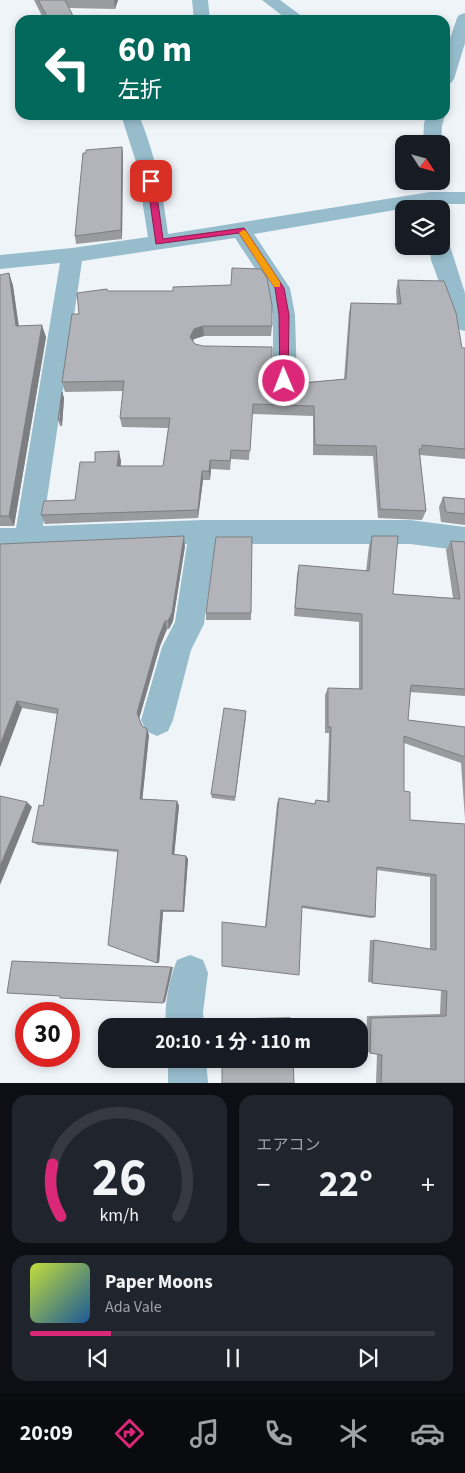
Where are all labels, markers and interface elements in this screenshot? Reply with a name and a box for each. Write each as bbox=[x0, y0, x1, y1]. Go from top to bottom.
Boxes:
text: 60 m bbox=[118, 25, 192, 75]
icon: left bbox=[35, 35, 100, 100]
text: 左折 bbox=[118, 74, 162, 106]
north arrow bbox=[395, 135, 450, 190]
map controls bbox=[395, 135, 450, 255]
pin bbox=[130, 160, 172, 202]
icon: arrive bbox=[137, 167, 165, 195]
button: layers bbox=[395, 200, 450, 255]
position arrow bbox=[257, 354, 309, 406]
speed limit sign: 30 bbox=[15, 1002, 80, 1067]
text: 20:10 · 1 分 · 110 m bbox=[155, 1029, 311, 1056]
text: エアコン bbox=[257, 1134, 321, 1156]
text: 26 bbox=[92, 1142, 147, 1216]
text: 22° bbox=[319, 1157, 373, 1211]
text: − bbox=[257, 1165, 270, 1205]
text: + bbox=[421, 1165, 435, 1205]
text: km/h bbox=[99, 1203, 139, 1228]
text: Paper Moons bbox=[105, 1269, 213, 1296]
text: Ada Vale bbox=[105, 1296, 162, 1318]
icon: previous bbox=[84, 1344, 112, 1372]
icon: pause bbox=[219, 1344, 247, 1372]
icon: next bbox=[354, 1344, 382, 1372]
icon: directions bbox=[112, 1416, 147, 1451]
icon: music bbox=[187, 1416, 222, 1451]
icon: phone bbox=[261, 1416, 296, 1451]
icon: climate bbox=[336, 1416, 371, 1451]
icon: car bbox=[410, 1416, 445, 1451]
text: 20:09 bbox=[20, 1417, 73, 1449]

